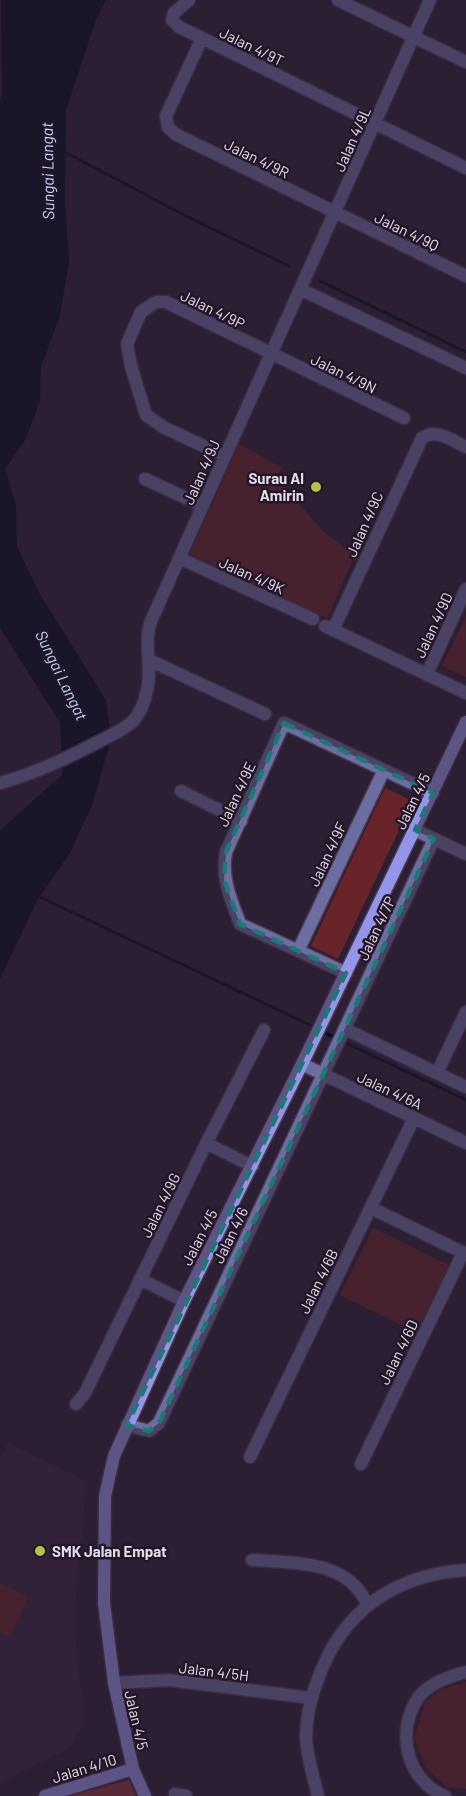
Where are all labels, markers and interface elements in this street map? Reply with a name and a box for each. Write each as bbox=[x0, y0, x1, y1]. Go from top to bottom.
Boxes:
street label: Jalan 4/9T bbox=[217, 23, 287, 69]
street label: Jalan 4/9L bbox=[330, 104, 374, 174]
water label: Sungai Langat bbox=[37, 122, 57, 220]
street label: Jalan 4/9R bbox=[222, 135, 292, 181]
street label: Jalan 4/9Q bbox=[372, 208, 442, 254]
street label: Jalan 4/9P bbox=[178, 286, 248, 332]
street label: Jalan 4/9N bbox=[308, 349, 380, 397]
street label: Jalan 4/9J bbox=[179, 437, 223, 507]
place label: Surau Al Amirin bbox=[248, 469, 304, 504]
marker: Surau Al Amirin bbox=[309, 480, 323, 494]
street label: Jalan 4/9C bbox=[342, 488, 386, 560]
street label: Jalan 4/9K bbox=[216, 553, 288, 597]
street label: Jalan 4/9D bbox=[410, 590, 456, 660]
water label: Sungai Langat bbox=[32, 627, 92, 723]
street label: Jalan 4/9E bbox=[213, 759, 259, 829]
street label: Jalan 4/5 bbox=[391, 770, 433, 832]
street label: Jalan 4/9F bbox=[304, 818, 350, 889]
street label: Jalan 4/7P bbox=[353, 893, 399, 963]
street label: Jalan 4/6A bbox=[355, 1067, 425, 1113]
street label: Jalan 4/9G bbox=[137, 1170, 183, 1240]
street label: Jalan 4/6 bbox=[209, 1204, 251, 1266]
street label: Jalan 4/5 bbox=[177, 1206, 221, 1268]
street label: Jalan 4/6B bbox=[295, 1246, 341, 1316]
street label: Jalan 4/6D bbox=[375, 1317, 421, 1387]
place label: SMK Jalan Empat bbox=[52, 1542, 167, 1560]
marker: SMK Jalan Empat bbox=[33, 1544, 47, 1558]
street label: Jalan 4/5H bbox=[178, 1658, 250, 1684]
street label: Jalan 4/5 bbox=[121, 1689, 153, 1751]
street label: Jalan 4/10 bbox=[50, 1750, 118, 1786]

